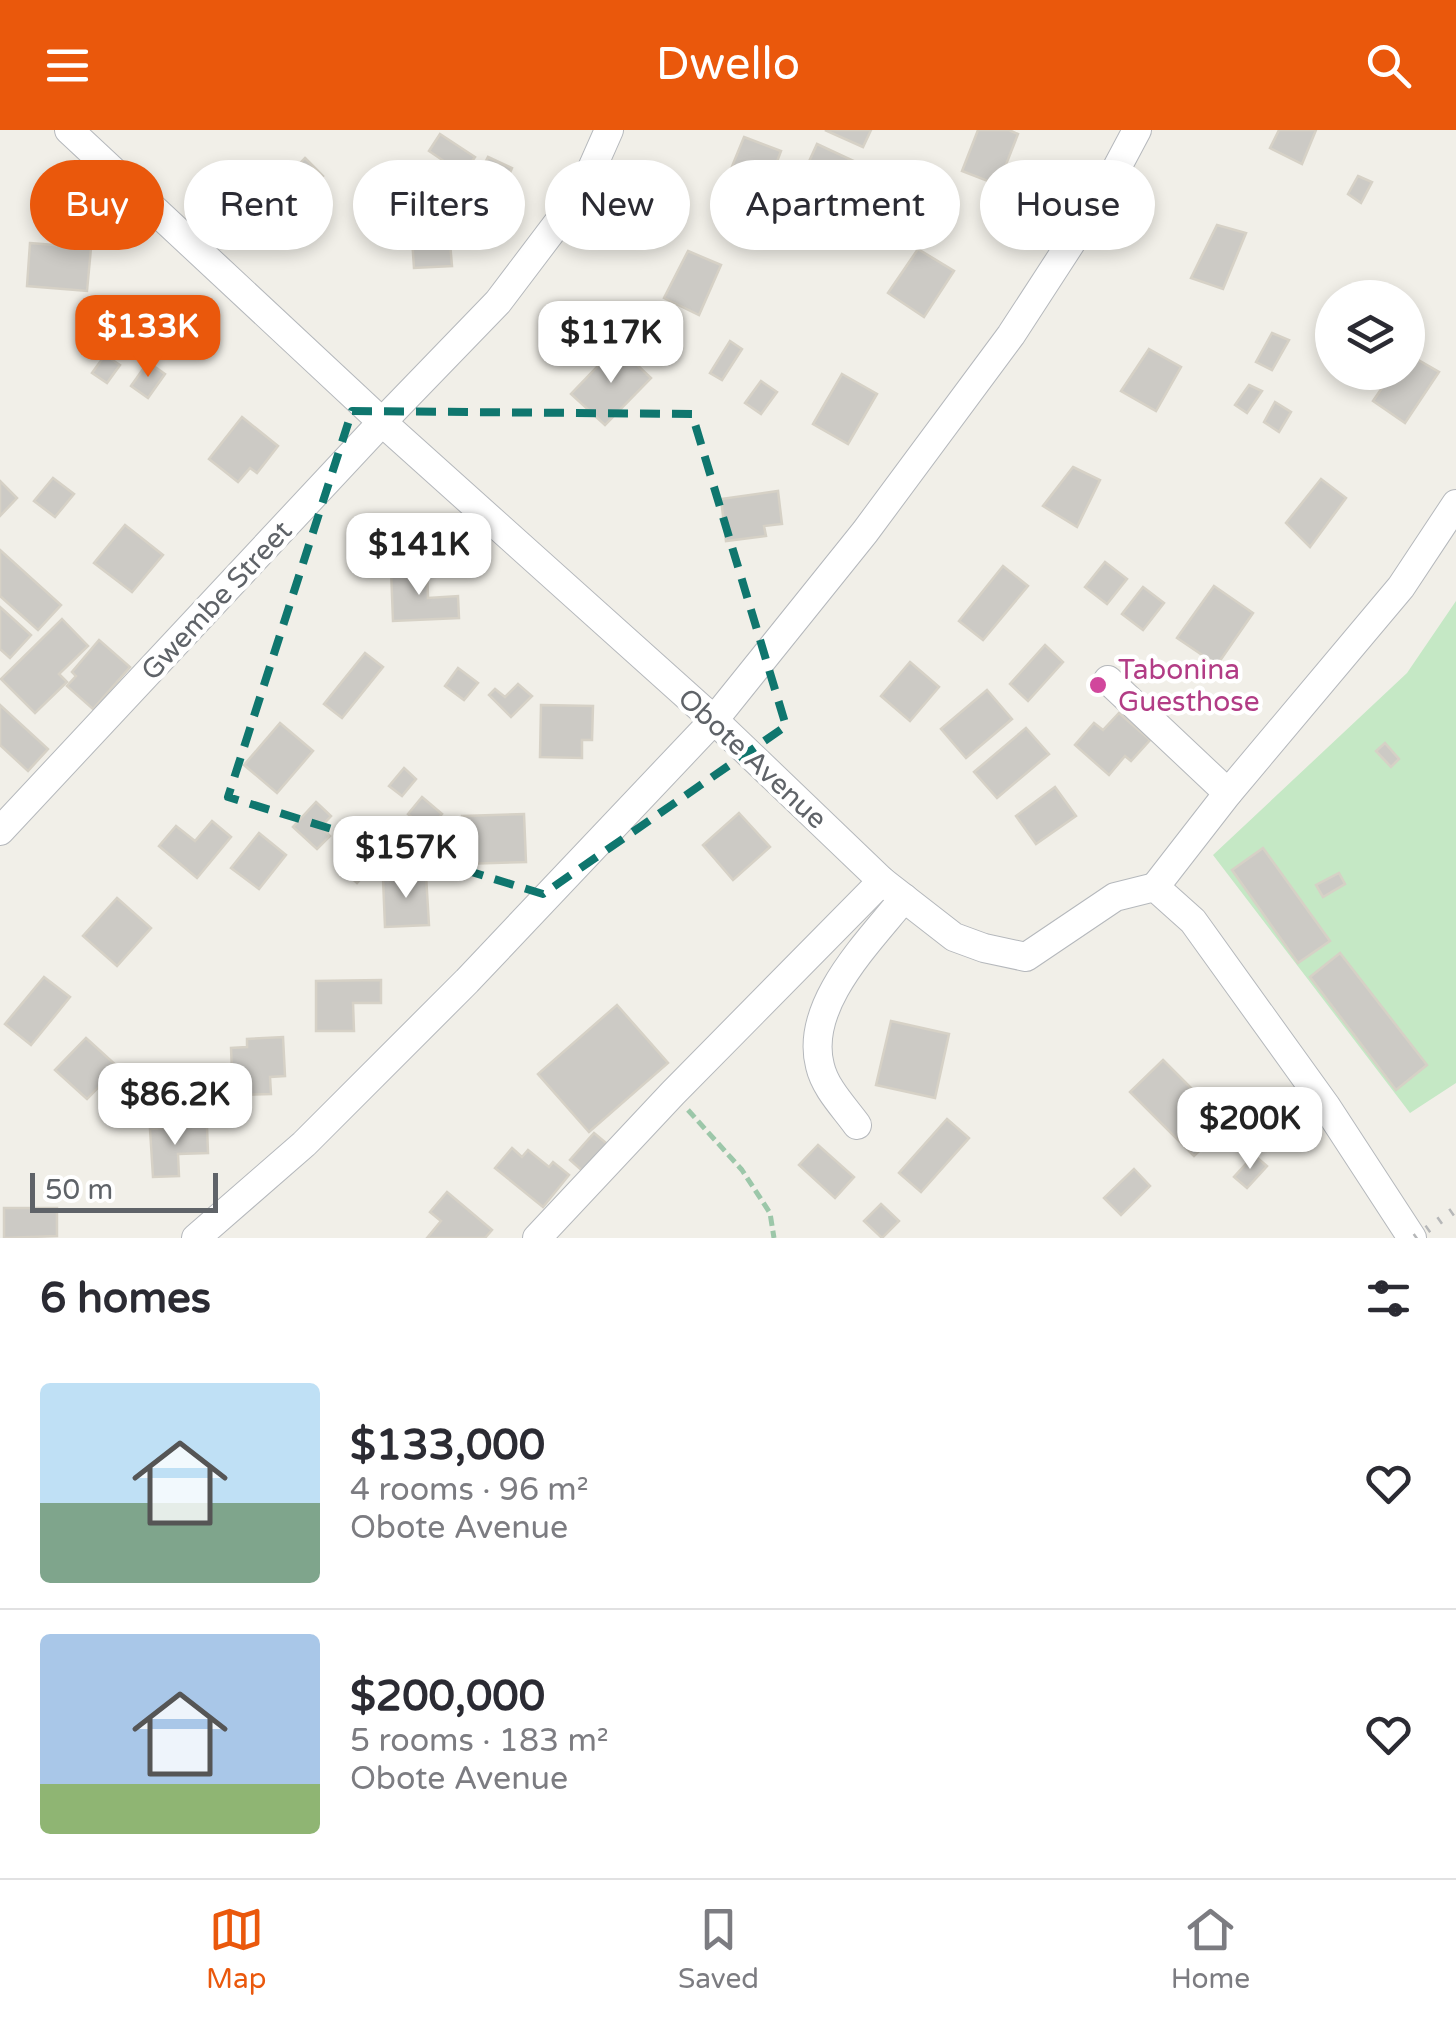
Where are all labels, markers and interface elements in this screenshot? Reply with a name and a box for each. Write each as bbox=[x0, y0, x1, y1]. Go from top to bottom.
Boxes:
icon: menu bbox=[40, 38, 95, 93]
text: Dwello bbox=[656, 38, 800, 92]
icon: search bbox=[1361, 38, 1416, 93]
chip: Buy bbox=[30, 160, 164, 250]
chip: Rent bbox=[184, 160, 333, 250]
chip: Filters bbox=[353, 160, 525, 250]
chip: New bbox=[545, 160, 690, 250]
chip: Apartment bbox=[710, 160, 960, 250]
chip: House bbox=[980, 160, 1155, 250]
map controls bbox=[1315, 280, 1425, 390]
button: layers bbox=[1315, 280, 1425, 390]
pin: $133K bbox=[78, 295, 218, 380]
pin: $117K bbox=[541, 301, 681, 386]
text: $133K bbox=[97, 308, 199, 346]
text: $117K bbox=[560, 314, 662, 352]
pin: $141K bbox=[349, 513, 489, 598]
street label: Gwembe Street bbox=[134, 514, 299, 687]
text: $141K bbox=[368, 526, 470, 564]
place label: Tabonina Guesthose bbox=[1118, 653, 1260, 719]
marker: Tabonina Guesthose bbox=[1087, 674, 1109, 696]
street label: Obote Avenue bbox=[671, 681, 834, 836]
pin: $157K bbox=[336, 816, 476, 901]
text: $157K bbox=[355, 829, 457, 867]
pin: $86.2K bbox=[94, 1063, 256, 1148]
text: $86.2K bbox=[120, 1076, 230, 1114]
pin: $200K bbox=[1180, 1087, 1320, 1172]
text: $200K bbox=[1199, 1100, 1301, 1138]
scale bar bbox=[30, 1168, 218, 1212]
text: 50 m bbox=[45, 1173, 113, 1207]
icon: filters bbox=[1361, 1271, 1416, 1326]
text: 6 homes bbox=[40, 1273, 211, 1324]
text: $133,000 bbox=[350, 1420, 545, 1471]
icon: home bbox=[120, 1423, 240, 1543]
icon: heart bbox=[1361, 1456, 1416, 1511]
text: 4 rooms · 96 m² bbox=[350, 1471, 589, 1509]
text: Obote Avenue bbox=[350, 1509, 568, 1547]
text: $200,000 bbox=[350, 1671, 545, 1722]
icon: home bbox=[120, 1674, 240, 1794]
icon: heart bbox=[1361, 1707, 1416, 1762]
text: 5 rooms · 183 m² bbox=[350, 1722, 609, 1760]
text: Obote Avenue bbox=[350, 1760, 568, 1798]
tab: Map bbox=[206, 1902, 266, 1996]
tab: Saved bbox=[678, 1902, 759, 1996]
tab: Home bbox=[1171, 1902, 1250, 1996]

